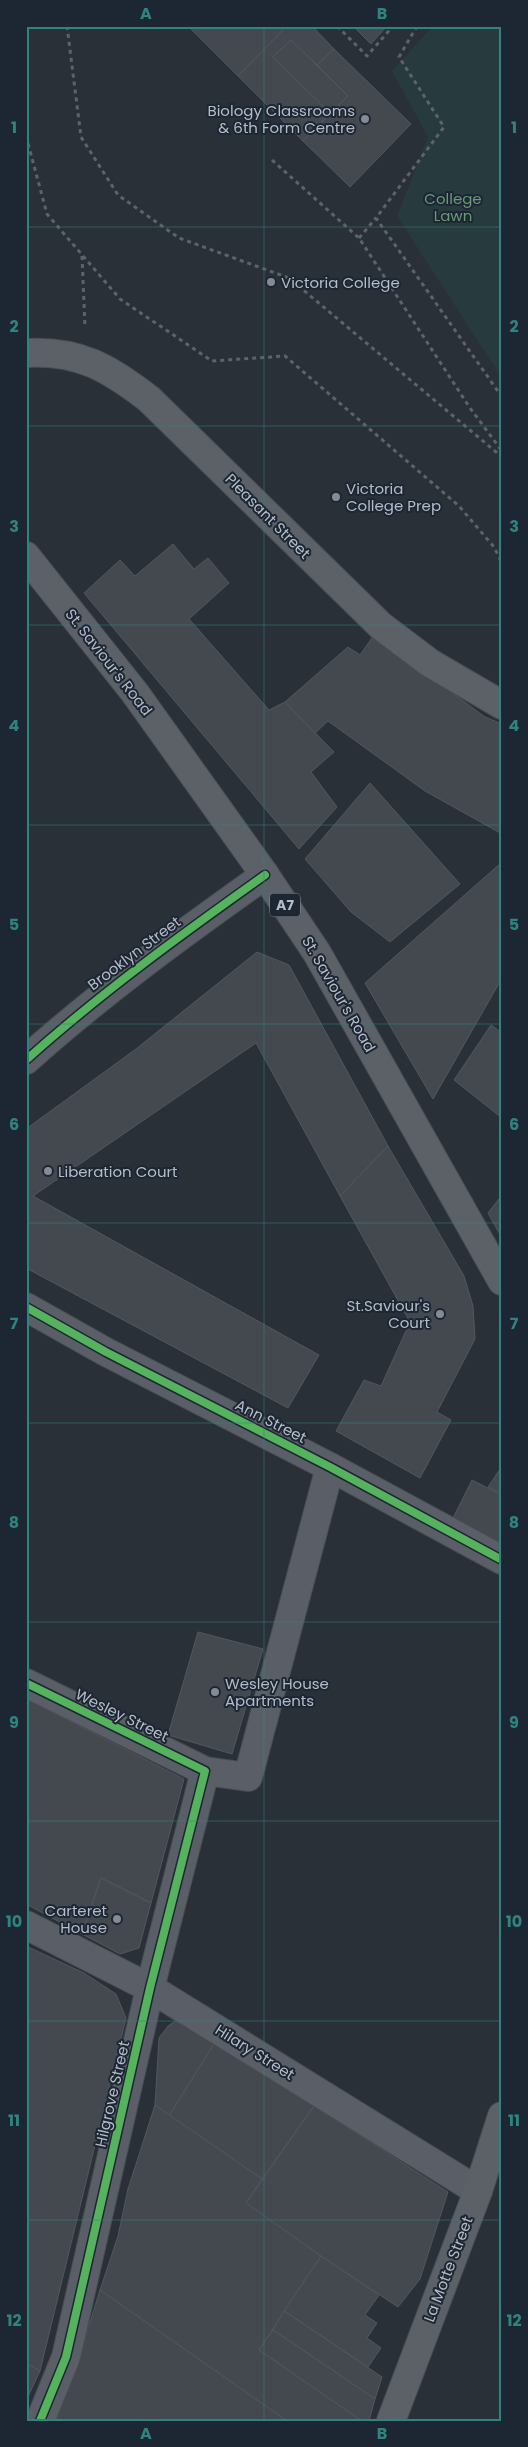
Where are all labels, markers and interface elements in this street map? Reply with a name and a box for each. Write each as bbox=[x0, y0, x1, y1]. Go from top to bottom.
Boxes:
text: A bbox=[140, 2, 152, 25]
text: B bbox=[377, 2, 387, 25]
place label: Biology Classrooms & 6th Form Centre bbox=[207, 100, 355, 138]
marker: Biology Classrooms & 6th Form Centre bbox=[359, 113, 371, 125]
text: 1 bbox=[11, 116, 17, 139]
text: 1 bbox=[511, 116, 517, 139]
park label: College Lawn bbox=[424, 188, 482, 226]
place label: Victoria College bbox=[281, 272, 400, 293]
marker: Victoria College bbox=[265, 276, 277, 288]
text: 2 bbox=[9, 315, 19, 338]
text: 2 bbox=[509, 315, 519, 338]
street label: Pleasant Street bbox=[221, 469, 315, 563]
place label: Victoria College Prep bbox=[346, 478, 441, 516]
marker: Victoria College Prep bbox=[330, 491, 342, 503]
text: 3 bbox=[9, 515, 19, 538]
text: 3 bbox=[509, 515, 519, 538]
street label: St. Saviour's Road bbox=[61, 604, 157, 720]
text: 4 bbox=[9, 714, 20, 737]
text: 4 bbox=[509, 714, 520, 737]
road number: A7 bbox=[270, 894, 300, 916]
street label: Brooklyn Street bbox=[83, 911, 185, 995]
text: 5 bbox=[9, 913, 19, 936]
text: 5 bbox=[509, 913, 519, 936]
street label: St. Saviour's Road bbox=[297, 932, 381, 1056]
text: 6 bbox=[9, 1113, 19, 1136]
text: 6 bbox=[509, 1113, 519, 1136]
place label: Liberation Court bbox=[58, 1161, 178, 1182]
marker: Liberation Court bbox=[42, 1165, 54, 1177]
place label: St.Saviour's Court bbox=[347, 1295, 430, 1333]
marker: St.Saviour's Court bbox=[434, 1308, 446, 1320]
text: 7 bbox=[10, 1312, 19, 1335]
text: 7 bbox=[510, 1312, 519, 1335]
street label: Ann Street bbox=[232, 1394, 310, 1448]
text: 8 bbox=[9, 1511, 19, 1534]
text: 8 bbox=[509, 1511, 519, 1534]
place label: Wesley House Apartments bbox=[225, 1673, 329, 1711]
street label: Wesley Street bbox=[72, 1683, 172, 1747]
marker: Wesley House Apartments bbox=[209, 1686, 221, 1698]
text: 9 bbox=[9, 1711, 19, 1734]
text: 9 bbox=[509, 1711, 519, 1734]
place label: Carteret House bbox=[45, 1900, 107, 1938]
text: 10 bbox=[6, 1910, 22, 1933]
text: 10 bbox=[506, 1910, 522, 1933]
marker: Carteret House bbox=[111, 1913, 123, 1925]
street label: Hilary Street bbox=[211, 2019, 299, 2085]
street label: Hilgrove Street bbox=[90, 2039, 134, 2149]
text: 11 bbox=[8, 2109, 20, 2132]
text: 11 bbox=[508, 2109, 520, 2132]
street label: La Motte Street bbox=[418, 2213, 478, 2325]
text: 12 bbox=[6, 2309, 22, 2332]
text: 12 bbox=[506, 2309, 522, 2332]
text: A bbox=[140, 2422, 152, 2445]
text: B bbox=[377, 2422, 387, 2445]

